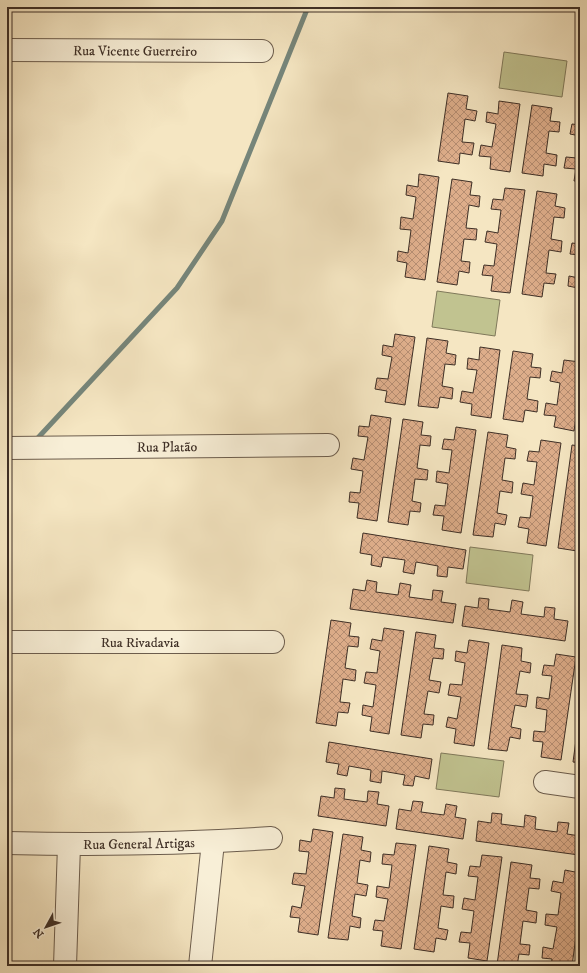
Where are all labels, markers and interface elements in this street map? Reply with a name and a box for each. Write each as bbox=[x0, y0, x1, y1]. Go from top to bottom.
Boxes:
street label: Rua Vicente Guerreiro bbox=[73, 42, 197, 61]
street label: Rua Platão bbox=[137, 438, 198, 457]
street label: Rua Rivadavia bbox=[101, 634, 179, 652]
street label: Rua General Artigas bbox=[83, 834, 196, 854]
north arrow bbox=[26, 907, 66, 947]
text: N bbox=[31, 925, 47, 941]

